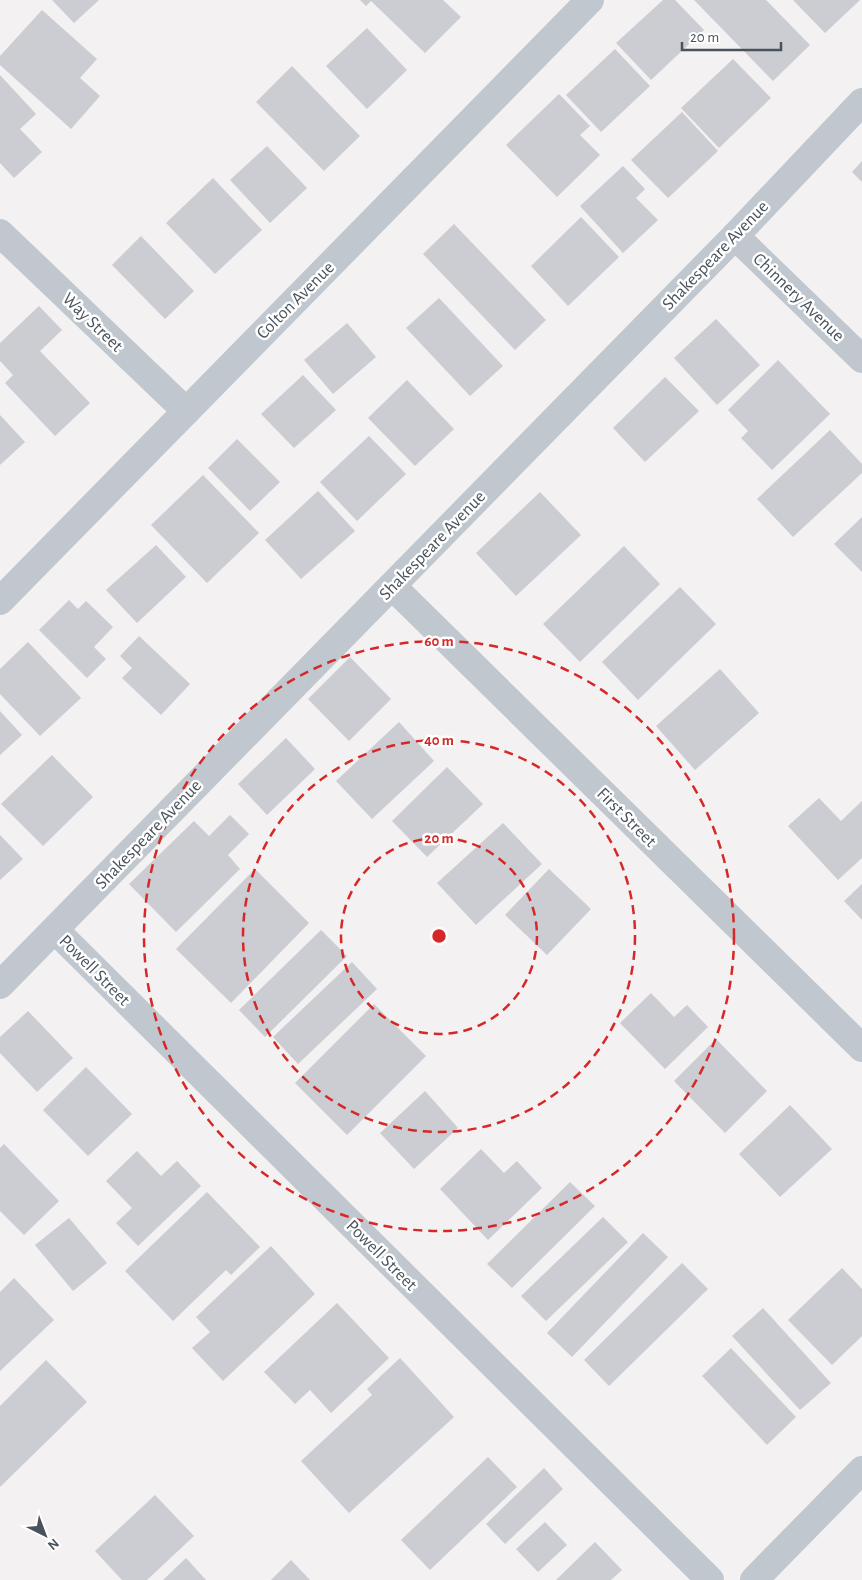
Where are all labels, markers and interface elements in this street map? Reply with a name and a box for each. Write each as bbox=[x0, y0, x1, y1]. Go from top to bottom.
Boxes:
scale bar bbox=[682, 20, 781, 52]
text: 20 m bbox=[690, 30, 719, 45]
street label: Shakespeare Avenue bbox=[659, 198, 772, 314]
street label: Chinnery Avenue bbox=[749, 250, 847, 346]
street label: Colton Avenue bbox=[254, 259, 338, 343]
street label: Way Street bbox=[59, 290, 126, 356]
street label: Shakespeare Avenue bbox=[376, 488, 489, 604]
text: 60 m bbox=[424, 634, 454, 649]
text: 40 m bbox=[424, 733, 454, 748]
street label: Shakespeare Avenue bbox=[92, 777, 205, 893]
street label: First Street bbox=[593, 785, 660, 851]
text: 20 m bbox=[424, 831, 454, 846]
centre of rings bbox=[430, 927, 448, 945]
street label: Powell Street bbox=[56, 932, 133, 1010]
street label: Powell Street bbox=[343, 1217, 420, 1295]
north arrow bbox=[20, 1510, 70, 1560]
text: N bbox=[45, 1535, 61, 1552]

